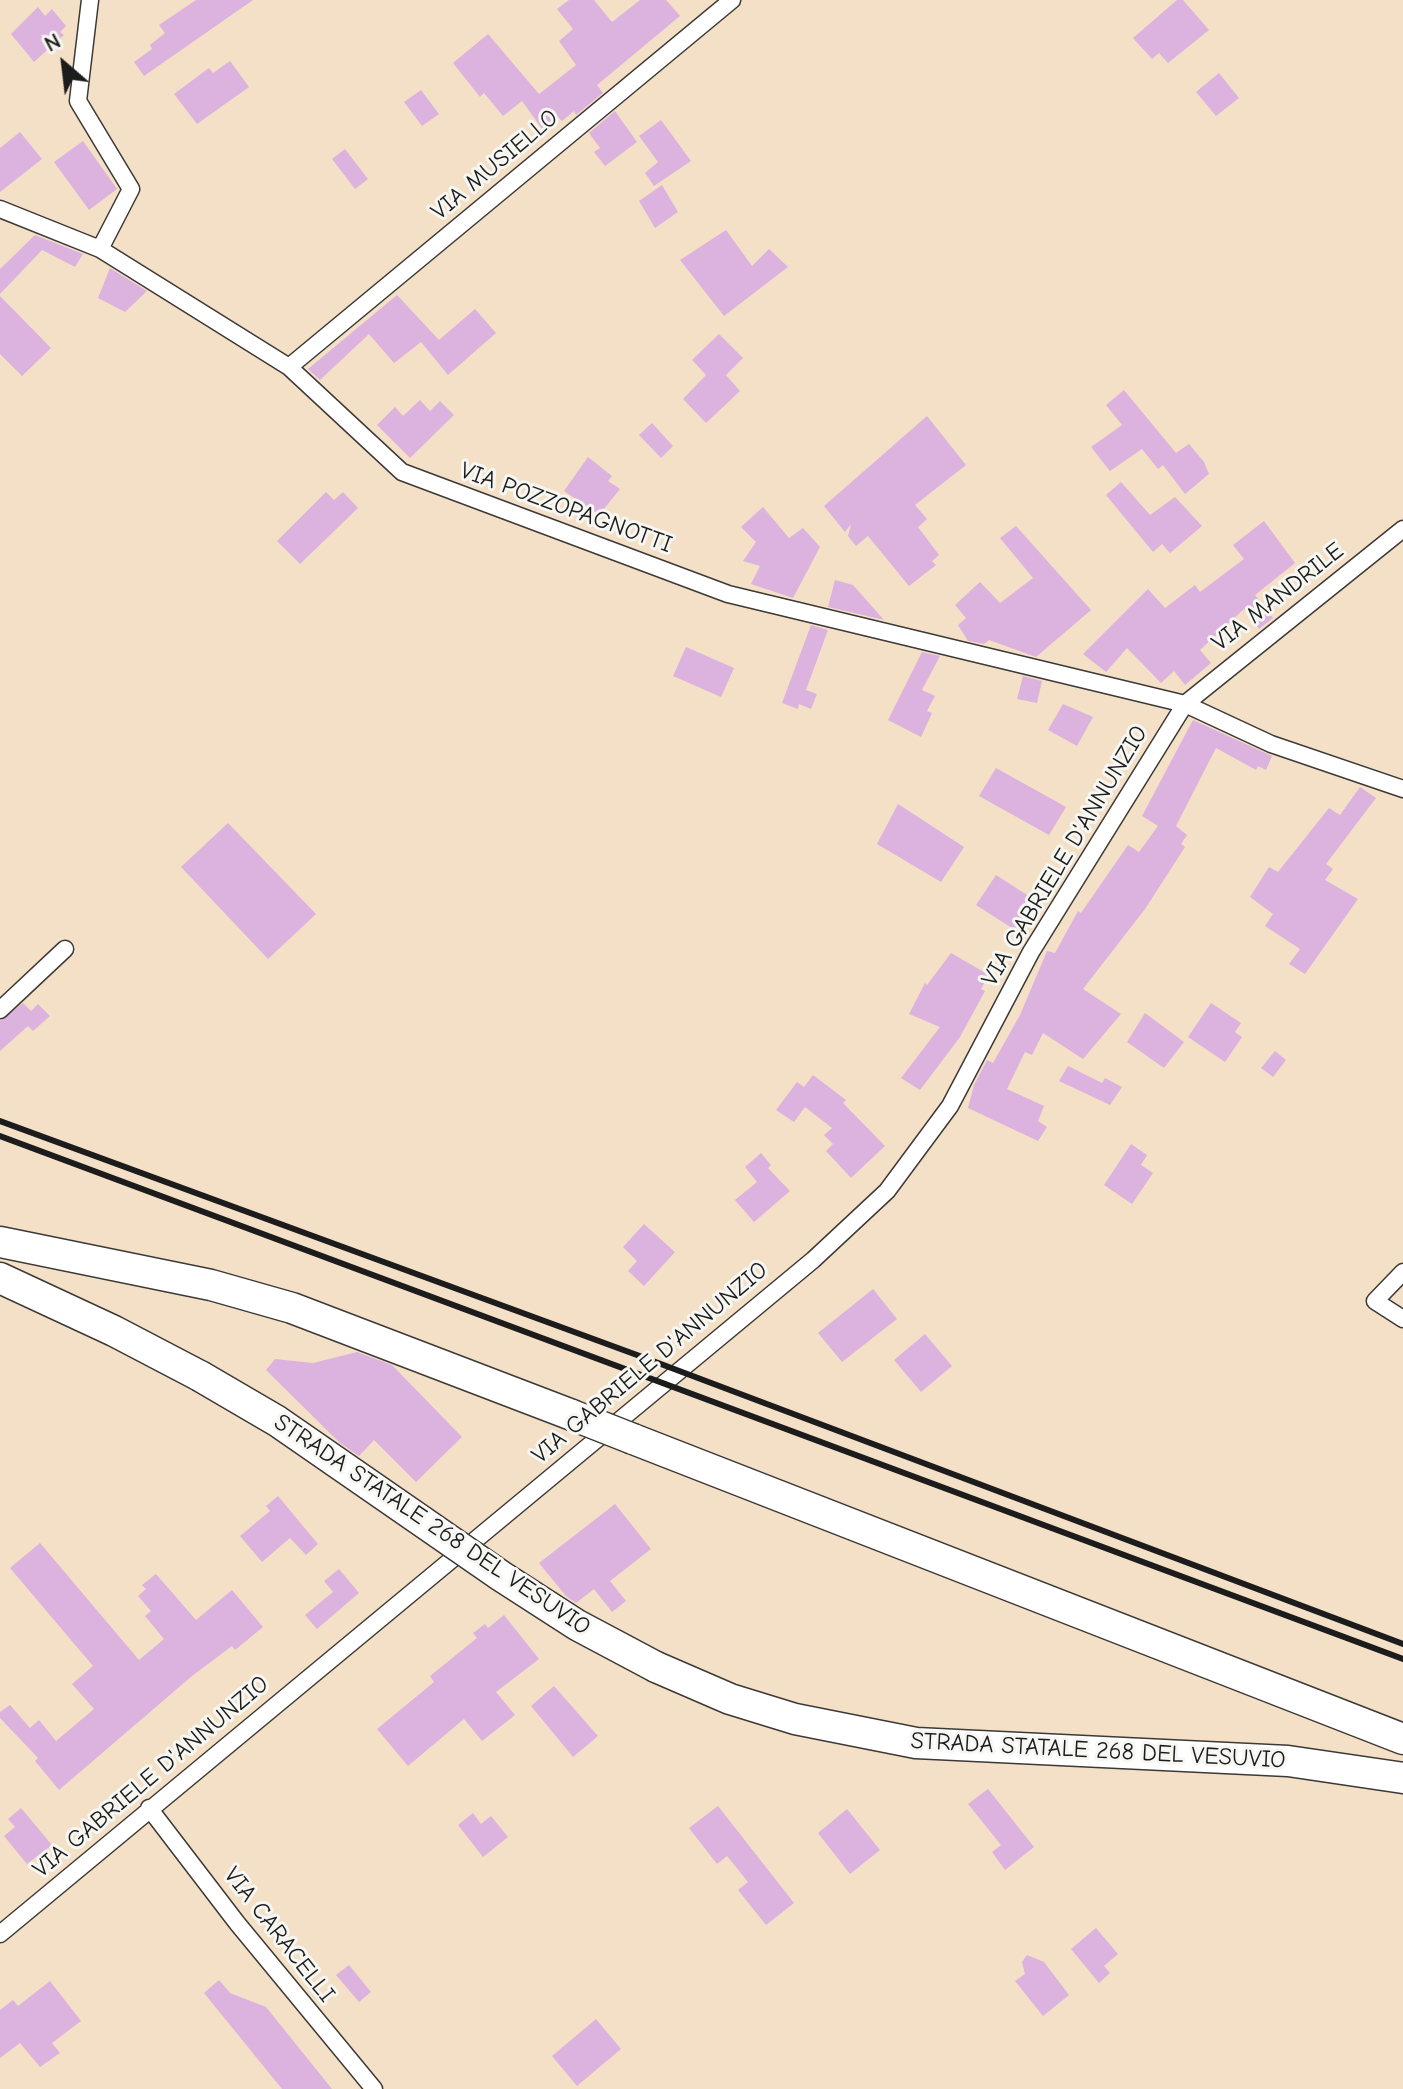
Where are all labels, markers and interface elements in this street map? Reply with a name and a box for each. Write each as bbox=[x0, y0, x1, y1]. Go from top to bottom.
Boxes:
north arrow bbox=[24, 24, 104, 104]
text: N bbox=[40, 28, 65, 58]
street label: VIA MUSIELLO bbox=[426, 104, 564, 226]
street label: VIA POZZOPAGNOTTI bbox=[456, 456, 676, 560]
street label: VIA MANDRILE bbox=[1206, 537, 1350, 657]
street label: VIA GABRIELE D'ANNUNZIO bbox=[976, 721, 1154, 991]
street label: VIA GABRIELE D'ANNUNZIO bbox=[526, 1256, 774, 1470]
street label: STRADA STATALE 268 DEL VESUVIO bbox=[268, 1408, 596, 1642]
street label: VIA GABRIELE D'ANNUNZIO bbox=[27, 1670, 275, 1884]
street label: STRADA STATALE 268 DEL VESUVIO bbox=[910, 1727, 1286, 1775]
street label: VIA CARACELLI bbox=[217, 1862, 341, 2008]

